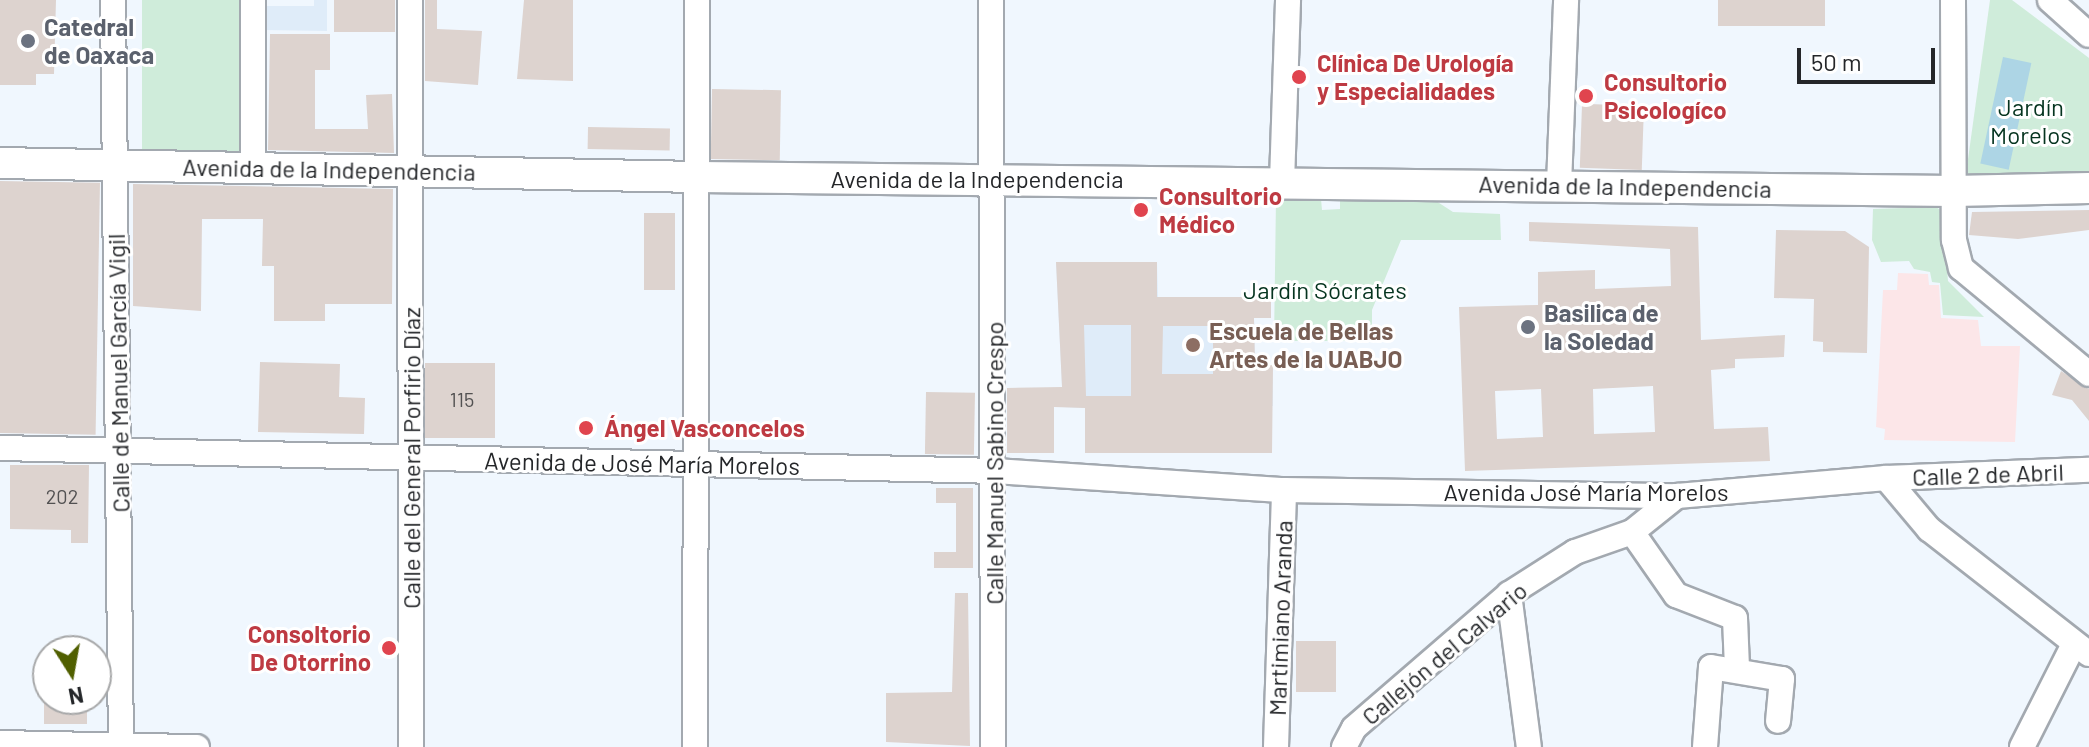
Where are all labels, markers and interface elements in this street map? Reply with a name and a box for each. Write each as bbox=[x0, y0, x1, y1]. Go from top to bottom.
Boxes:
place label: Catedral de Oaxaca bbox=[44, 13, 154, 69]
marker: Catedral de Oaxaca bbox=[19, 32, 37, 50]
scale bar bbox=[1801, 32, 1939, 82]
text: 50 m bbox=[1811, 47, 1862, 76]
place label: Clínica De Urología y Especialidades bbox=[1317, 49, 1514, 105]
marker: Clínica De Urología y Especialidades bbox=[1288, 66, 1310, 88]
place label: Consultorio Psicologíco bbox=[1604, 68, 1727, 124]
marker: Consultorio Psicologíco bbox=[1575, 85, 1597, 107]
park label: Jardín Morelos bbox=[1990, 93, 2072, 149]
street label: Avenida de la Independencia bbox=[182, 152, 476, 186]
street label: Avenida de la Independencia bbox=[830, 165, 1124, 193]
street label: Avenida de la Independencia bbox=[1478, 169, 1772, 203]
place label: Consultorio Médico bbox=[1159, 182, 1282, 238]
marker: Consultorio Médico bbox=[1130, 199, 1152, 221]
street label: Calle de Manuel García Vigil bbox=[101, 233, 135, 513]
park label: Jardín Sócrates bbox=[1243, 276, 1407, 304]
place label: Basilica de la Soledad bbox=[1544, 299, 1659, 355]
street label: Calle del General Porfirio Díaz bbox=[397, 307, 425, 609]
place label: Escuela de Bellas Artes de la UABJO bbox=[1209, 317, 1402, 373]
marker: Basilica de la Soledad bbox=[1519, 318, 1537, 336]
street label: Calle Manuel Sabino Crespo bbox=[980, 321, 1008, 605]
marker: Escuela de Bellas Artes de la UABJO bbox=[1184, 336, 1202, 354]
house number: 115 bbox=[450, 387, 474, 411]
place label: Ángel Vasconcelos bbox=[604, 414, 805, 442]
marker: Ángel Vasconcelos bbox=[575, 417, 597, 439]
street label: Avenida de José María Morelos bbox=[484, 446, 800, 480]
street label: Calle 2 de Abril bbox=[1912, 457, 2064, 491]
street label: Avenida José María Morelos bbox=[1443, 478, 1729, 506]
house number: 202 bbox=[46, 484, 78, 508]
street label: Martimiano Aranda bbox=[1262, 520, 1298, 716]
street label: Callejón del Calvario bbox=[1356, 576, 1532, 730]
place label: Consoltorio De Otorrino bbox=[248, 620, 371, 676]
north arrow bbox=[32, 635, 112, 715]
marker: Consoltorio De Otorrino bbox=[378, 637, 400, 659]
text: N bbox=[67, 682, 86, 711]

